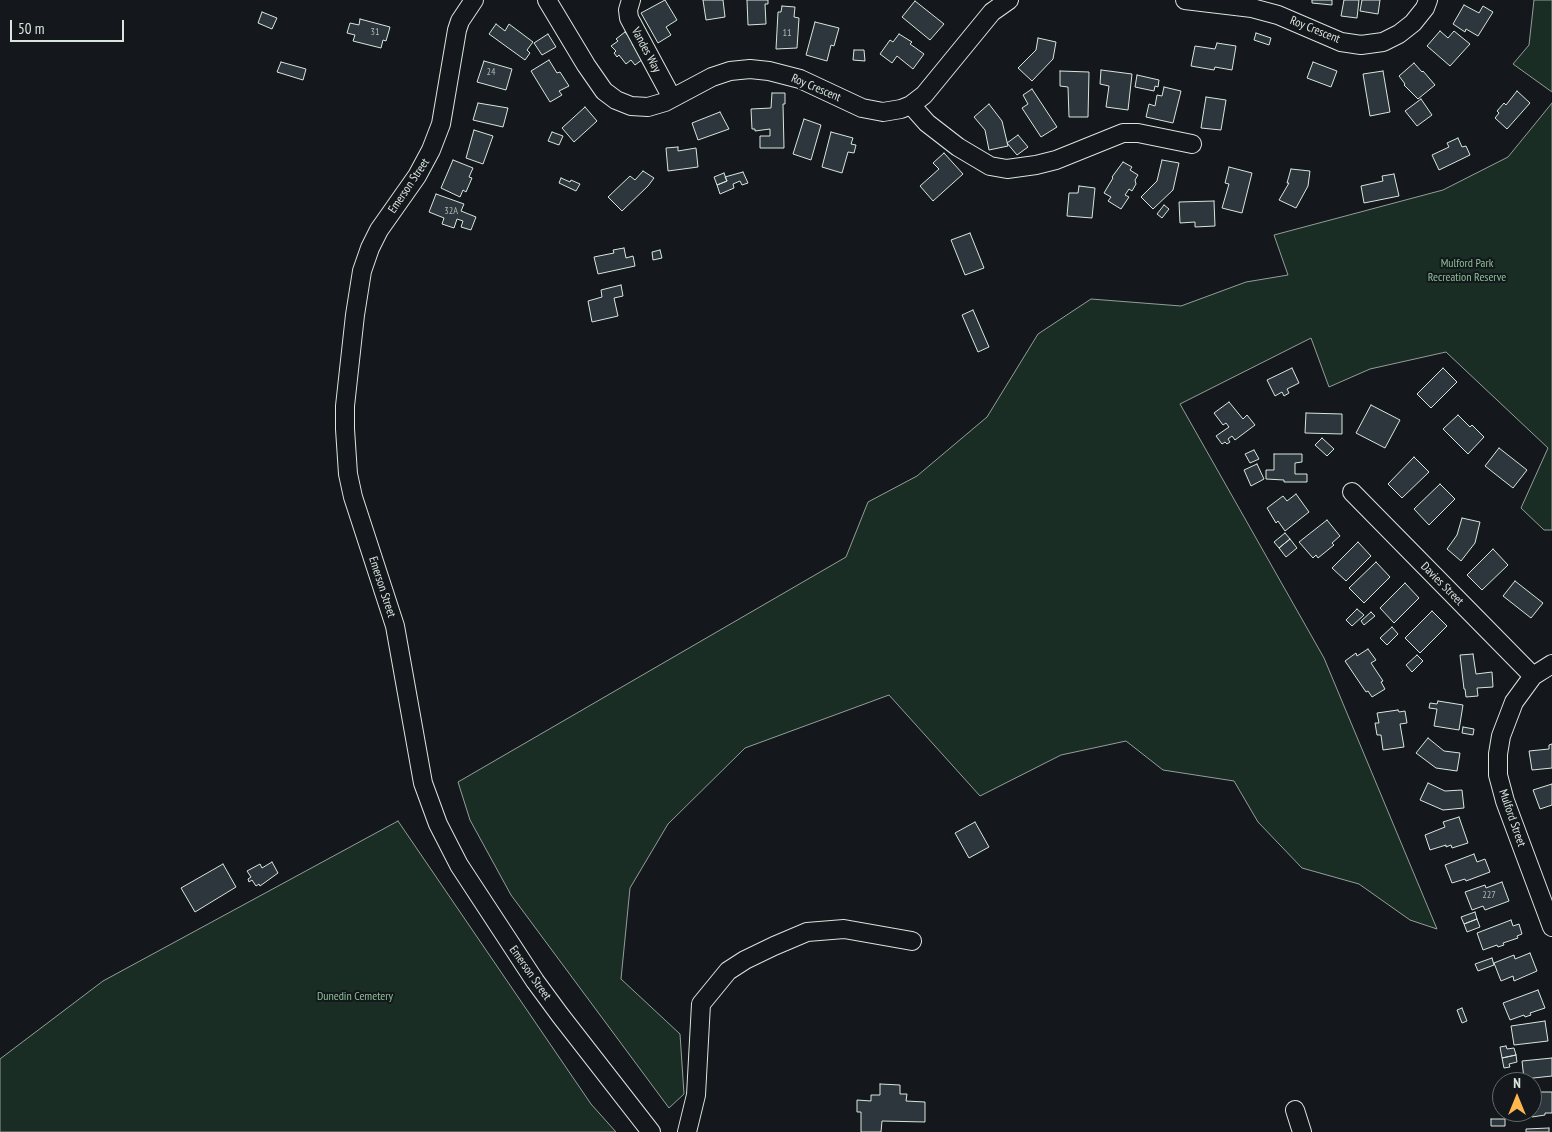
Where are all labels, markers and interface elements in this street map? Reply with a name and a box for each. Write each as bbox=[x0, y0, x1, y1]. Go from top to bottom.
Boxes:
scale bar bbox=[12, 10, 126, 42]
street label: Roy Crescent bbox=[1288, 13, 1342, 47]
text: 50 m bbox=[18, 19, 44, 38]
street label: Vandes Way bbox=[628, 25, 664, 75]
house number: 31 bbox=[371, 26, 379, 38]
house number: 11 bbox=[783, 27, 791, 39]
house number: 24 bbox=[487, 66, 495, 78]
street label: Roy Crescent bbox=[789, 71, 843, 105]
street label: Emerson Street bbox=[385, 156, 433, 216]
house number: 32A bbox=[444, 205, 458, 217]
park label: Mulford Park Recreation Reserve bbox=[1428, 257, 1506, 285]
street label: Emerson Street bbox=[365, 555, 399, 619]
street label: Davies Street bbox=[1418, 560, 1466, 608]
street label: Mulford Street bbox=[1495, 787, 1529, 849]
house number: 227 bbox=[1482, 889, 1496, 901]
street label: Emerson Street bbox=[506, 943, 554, 1003]
park label: Dunedin Cemetery bbox=[317, 990, 393, 1004]
north arrow bbox=[1492, 1072, 1542, 1122]
text: N bbox=[1513, 1074, 1521, 1092]

